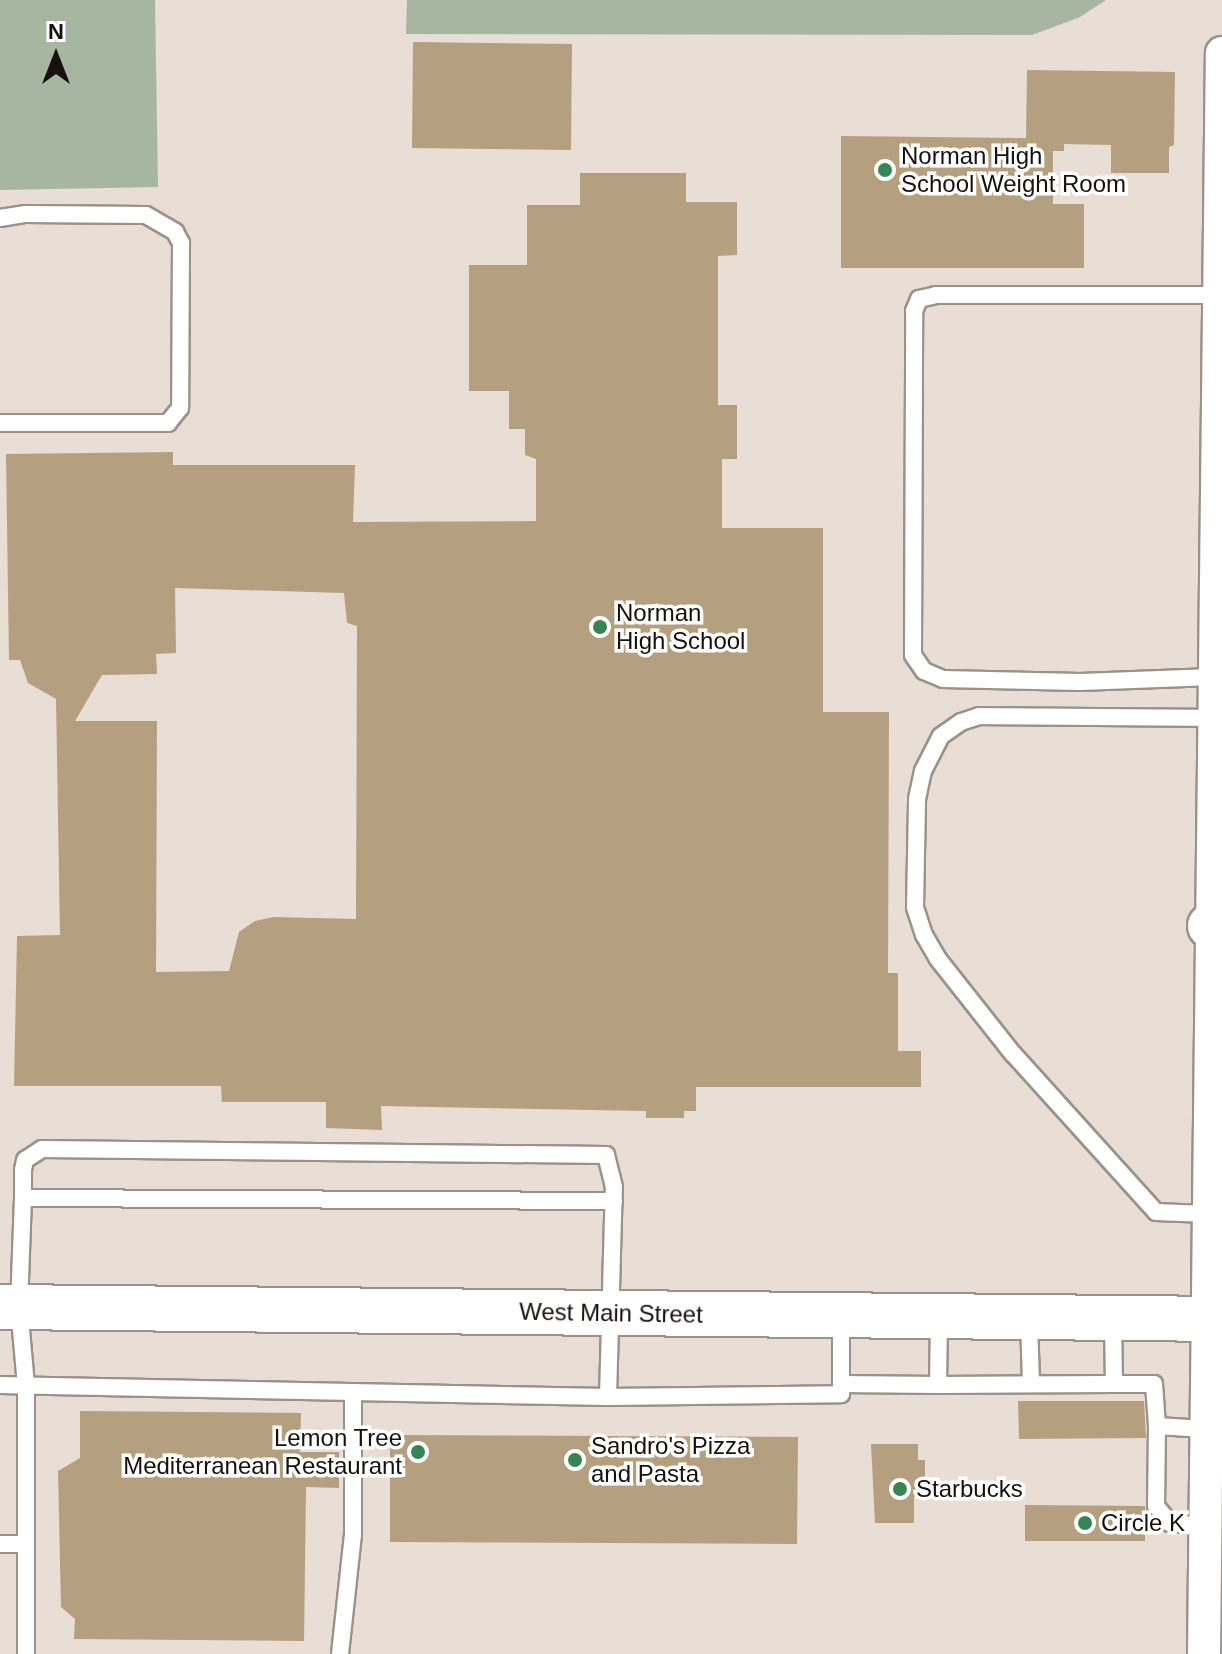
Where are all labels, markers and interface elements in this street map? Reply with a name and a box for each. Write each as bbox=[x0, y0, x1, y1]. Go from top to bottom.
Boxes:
north arrow bbox=[16, 16, 96, 96]
text: N bbox=[48, 19, 64, 44]
place label: Norman High School Weight Room bbox=[901, 142, 1126, 198]
marker: Norman High School Weight Room bbox=[876, 161, 894, 179]
place label: Norman High School bbox=[616, 599, 745, 655]
marker: Norman High School bbox=[591, 618, 609, 636]
street label: West Main Street bbox=[519, 1297, 703, 1329]
place label: Lemon Tree Mediterranean Restaurant bbox=[123, 1424, 402, 1480]
place label: Sandro's Pizza and Pasta bbox=[591, 1432, 750, 1488]
marker: Lemon Tree Mediterranean Restaurant bbox=[409, 1443, 427, 1461]
marker: Sandro's Pizza and Pasta bbox=[566, 1451, 584, 1469]
place label: Starbucks bbox=[916, 1475, 1023, 1503]
marker: Starbucks bbox=[891, 1480, 909, 1498]
place label: Circle K bbox=[1101, 1509, 1185, 1537]
marker: Circle K bbox=[1076, 1514, 1094, 1532]

